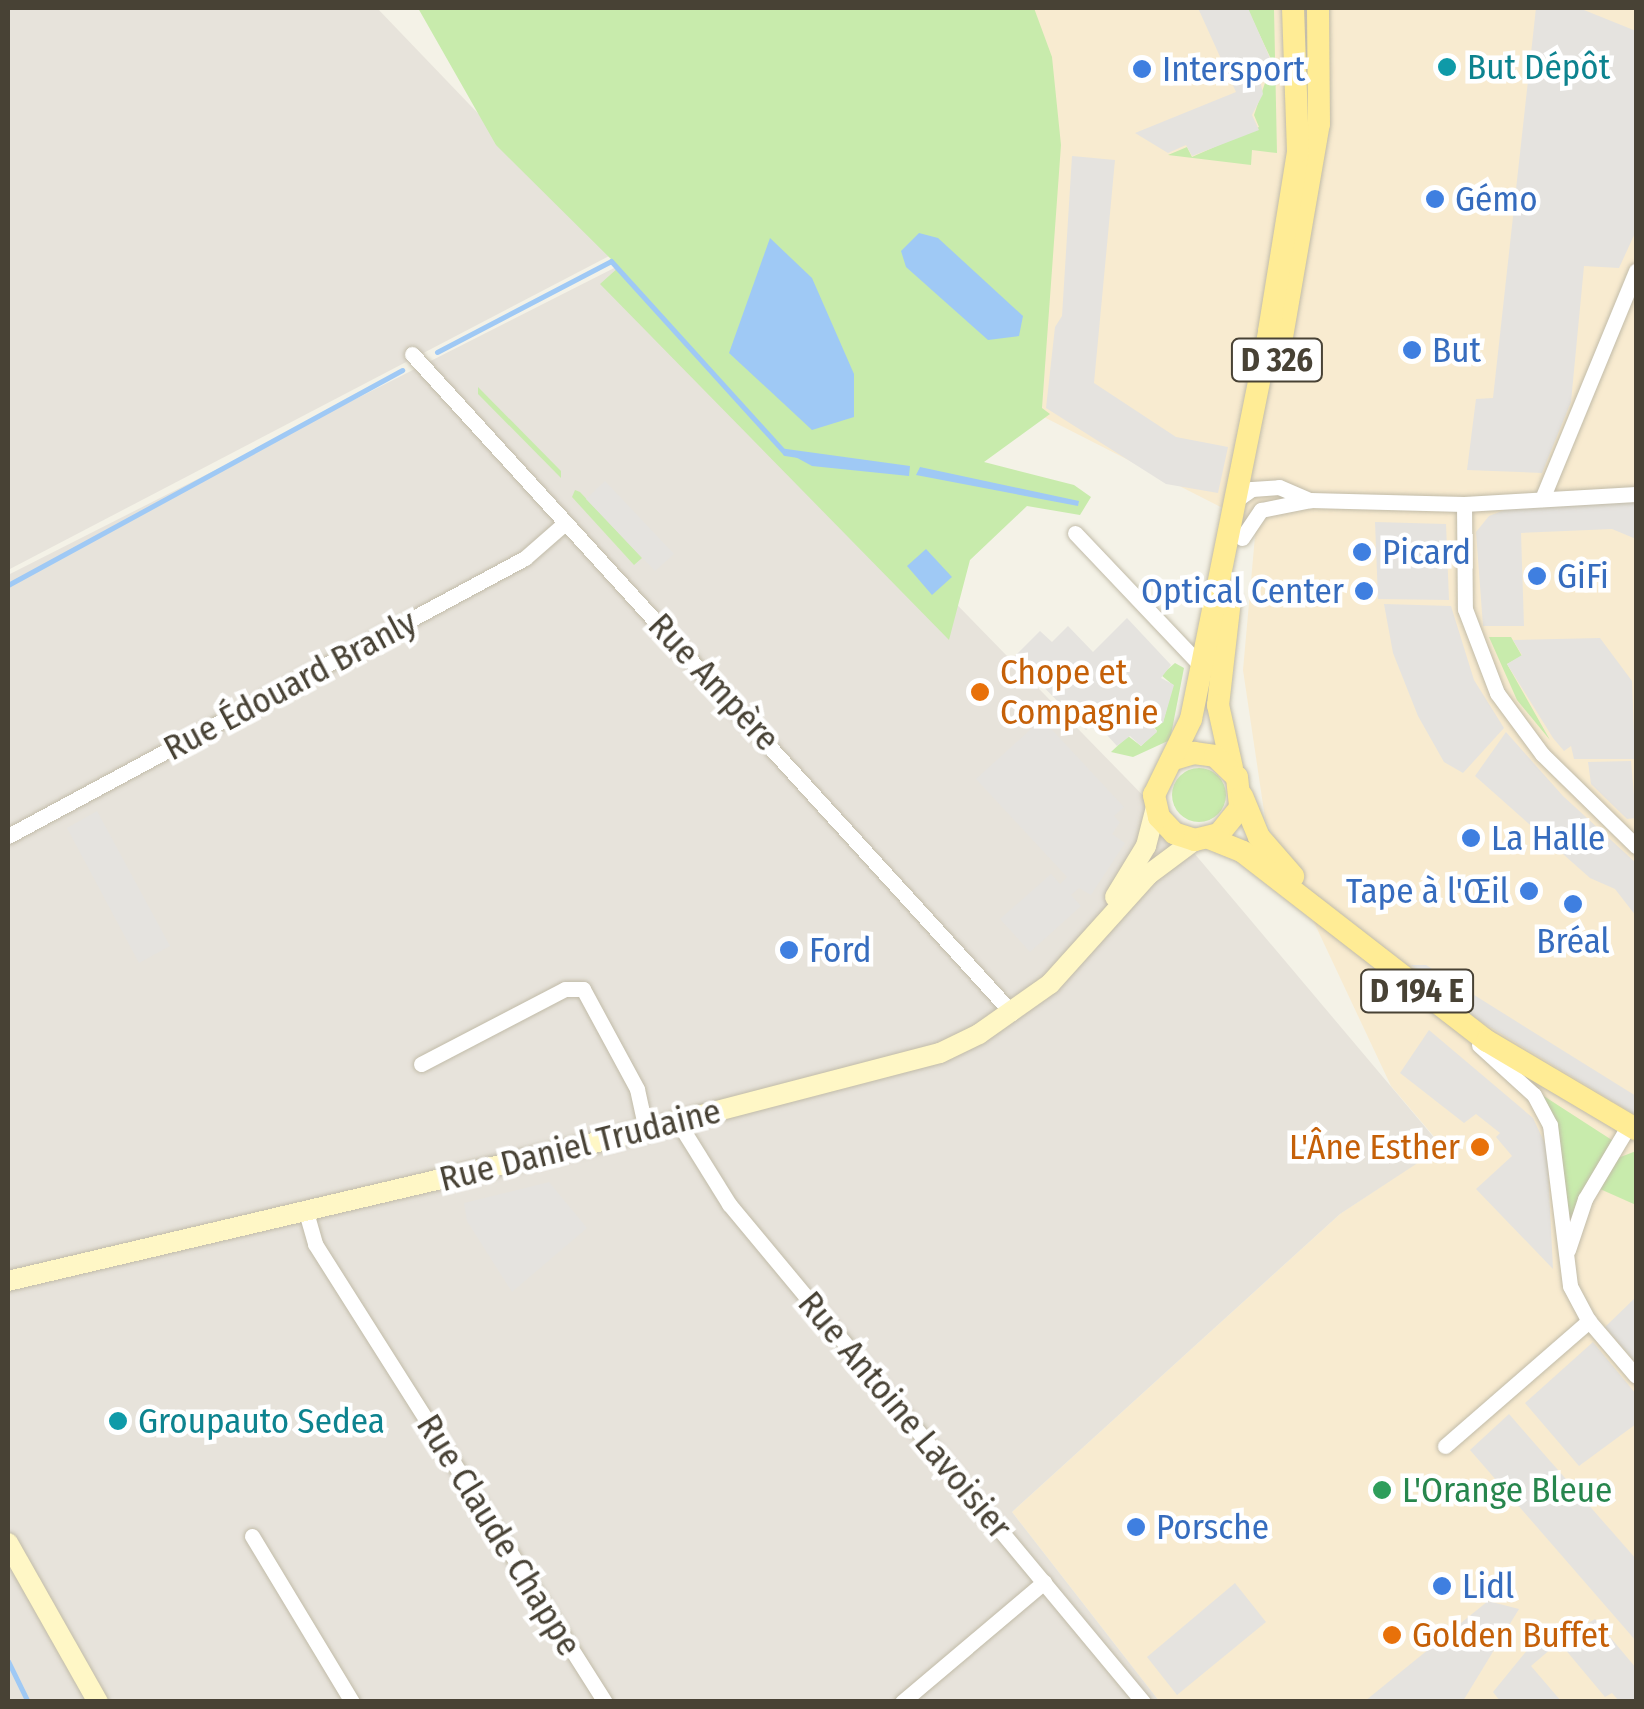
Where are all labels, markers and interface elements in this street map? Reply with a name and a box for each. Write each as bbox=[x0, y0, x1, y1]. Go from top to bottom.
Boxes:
place label: But Dépôt bbox=[1467, 46, 1610, 88]
place label: Intersport bbox=[1162, 48, 1305, 90]
marker: But Dépôt bbox=[1436, 56, 1458, 78]
marker: Intersport bbox=[1131, 58, 1153, 80]
place label: Gémo bbox=[1455, 178, 1538, 220]
marker: Gémo bbox=[1424, 188, 1446, 210]
place label: But bbox=[1432, 329, 1481, 371]
road number: D 326 bbox=[1230, 333, 1324, 387]
marker: But bbox=[1401, 339, 1423, 361]
place label: Picard bbox=[1382, 531, 1471, 573]
marker: Picard bbox=[1351, 541, 1373, 563]
place label: GiFi bbox=[1557, 555, 1609, 597]
marker: GiFi bbox=[1526, 565, 1548, 587]
place label: Optical Center bbox=[1141, 570, 1344, 612]
marker: Optical Center bbox=[1353, 580, 1375, 602]
street label: Rue Édouard Branly bbox=[157, 601, 423, 769]
street label: Rue Ampère bbox=[640, 605, 788, 759]
place label: Chope et Compagnie bbox=[1000, 651, 1159, 733]
marker: Chope et Compagnie bbox=[969, 681, 991, 703]
place label: La Halle bbox=[1491, 817, 1605, 859]
marker: La Halle bbox=[1460, 827, 1482, 849]
place label: Tape à l'Œil bbox=[1346, 870, 1509, 912]
marker: Tape à l'Œil bbox=[1518, 880, 1540, 902]
marker: Bréal bbox=[1562, 893, 1584, 915]
place label: Bréal bbox=[1536, 920, 1610, 962]
place label: Ford bbox=[809, 929, 872, 971]
marker: Ford bbox=[778, 939, 800, 961]
road number: D 194 E bbox=[1360, 964, 1474, 1018]
street label: Rue Daniel Trudaine bbox=[435, 1090, 725, 1200]
place label: L'Âne Esther bbox=[1289, 1126, 1460, 1168]
marker: L'Âne Esther bbox=[1469, 1136, 1491, 1158]
street label: Rue Antoine Lavoisier bbox=[789, 1283, 1021, 1547]
place label: Groupauto Sedea bbox=[138, 1400, 385, 1442]
street label: Rue Claude Chappe bbox=[408, 1407, 590, 1663]
marker: Groupauto Sedea bbox=[107, 1410, 129, 1432]
place label: L'Orange Bleue bbox=[1402, 1469, 1612, 1511]
marker: L'Orange Bleue bbox=[1371, 1479, 1393, 1501]
place label: Porsche bbox=[1156, 1506, 1269, 1548]
marker: Porsche bbox=[1125, 1516, 1147, 1538]
place label: Lidl bbox=[1462, 1565, 1514, 1607]
marker: Lidl bbox=[1431, 1575, 1453, 1597]
place label: Golden Buffet bbox=[1412, 1614, 1610, 1656]
marker: Golden Buffet bbox=[1381, 1624, 1403, 1646]

